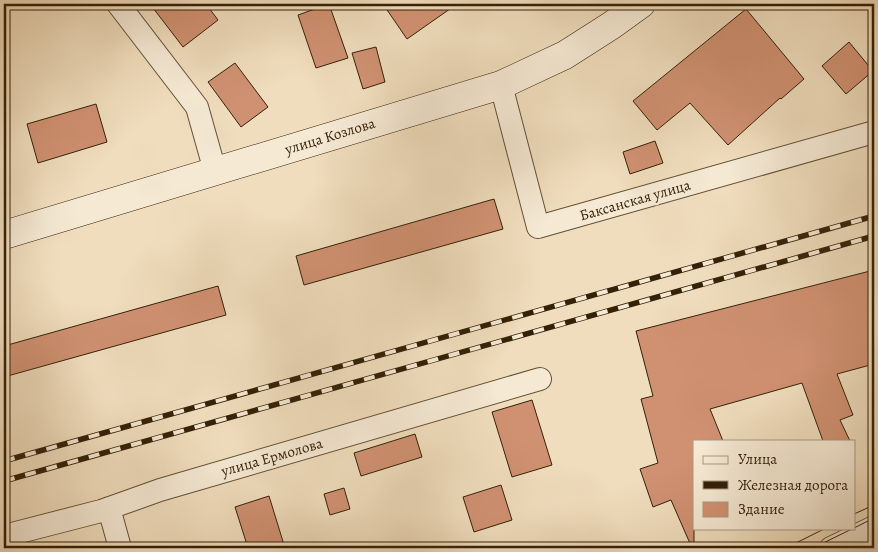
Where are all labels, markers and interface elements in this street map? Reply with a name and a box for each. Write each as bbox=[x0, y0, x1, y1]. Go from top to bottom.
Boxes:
street label: улица Козлова bbox=[281, 113, 378, 160]
street label: Баксанская улица bbox=[577, 175, 693, 225]
street label: улица Ермолова bbox=[218, 433, 325, 481]
legend bbox=[693, 440, 856, 530]
text: Улица bbox=[738, 449, 777, 469]
text: Железная дорога bbox=[738, 475, 848, 495]
text: Здание bbox=[738, 499, 785, 519]

